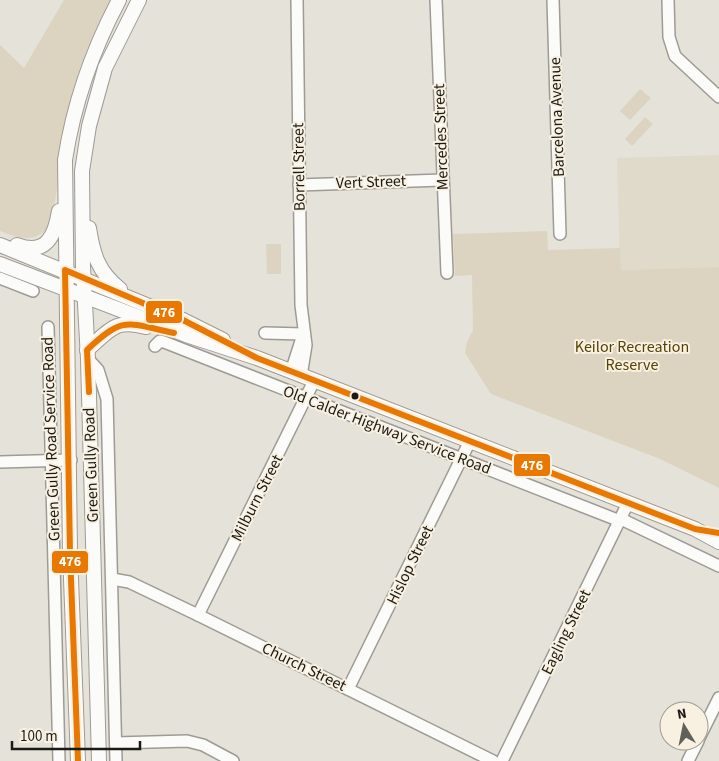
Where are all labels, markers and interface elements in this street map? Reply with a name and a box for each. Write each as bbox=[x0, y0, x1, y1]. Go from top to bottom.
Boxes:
street label: Barcelona Avenue bbox=[544, 57, 570, 177]
street label: Mercedes Street bbox=[428, 83, 454, 191]
street label: Borrell Street bbox=[287, 122, 311, 211]
street label: Vert Street bbox=[336, 170, 407, 194]
line badge: 476 bbox=[145, 300, 183, 324]
text: 476 bbox=[153, 303, 175, 323]
park label: Keilor Recreation Reserve bbox=[575, 336, 689, 376]
street label: Green Gully Road Service Road bbox=[36, 337, 66, 541]
street label: Old Calder Highway Service Road bbox=[280, 380, 494, 480]
unlabelled marker bbox=[350, 391, 360, 401]
street label: Green Gully Road bbox=[78, 407, 104, 523]
street label: Milburn Street bbox=[226, 450, 289, 545]
line badge: 476 bbox=[513, 453, 551, 477]
text: 476 bbox=[521, 456, 543, 476]
street label: Hislop Street bbox=[381, 521, 439, 608]
line badge: 476 bbox=[51, 550, 89, 574]
text: 476 bbox=[59, 552, 81, 572]
street label: Eagling Street bbox=[536, 585, 596, 678]
street label: Church Street bbox=[258, 637, 350, 697]
north arrow bbox=[659, 701, 709, 751]
text: N bbox=[676, 704, 688, 725]
scale bar bbox=[12, 718, 140, 750]
text: 100 m bbox=[20, 726, 58, 747]

